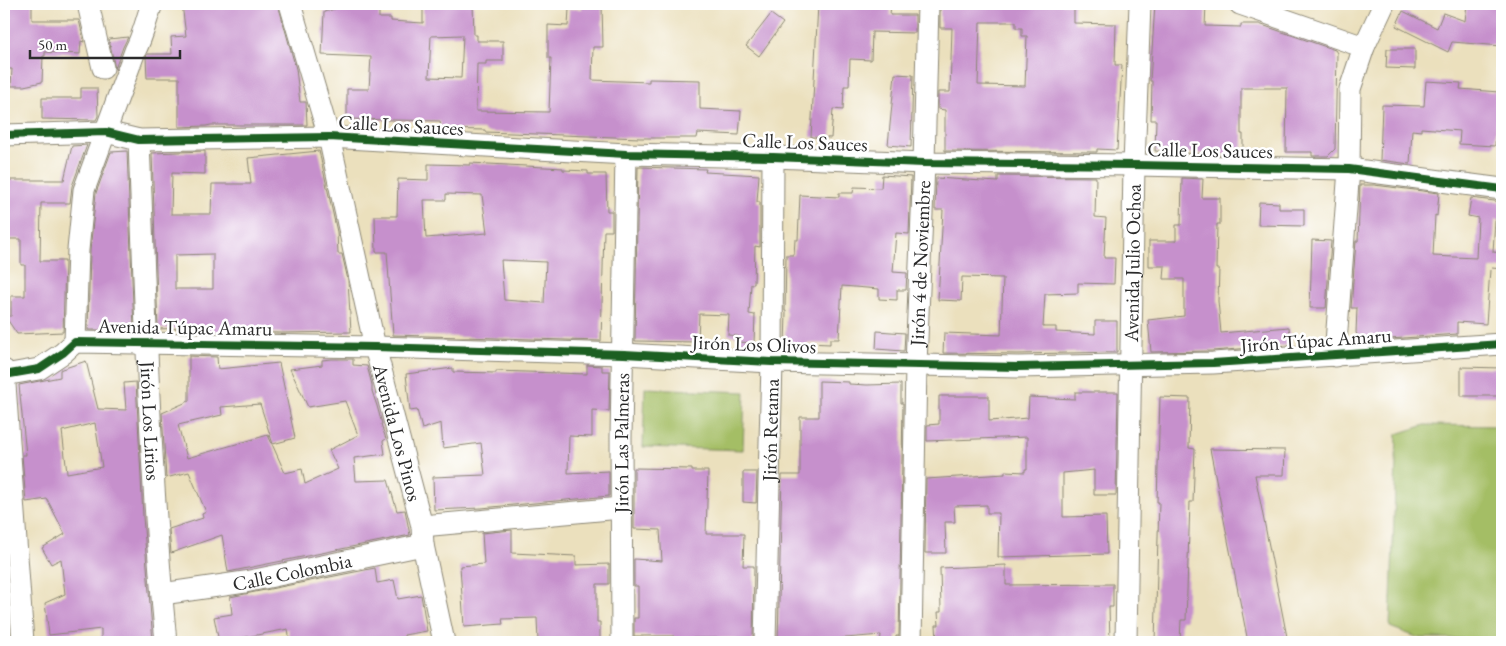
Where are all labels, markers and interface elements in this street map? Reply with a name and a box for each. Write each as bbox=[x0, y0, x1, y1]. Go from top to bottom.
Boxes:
scale bar bbox=[30, 28, 180, 60]
text: 50 m bbox=[38, 35, 67, 54]
street label: Calle Los Sauces bbox=[338, 109, 464, 141]
street label: Calle Los Sauces bbox=[742, 127, 868, 157]
street label: Calle Los Sauces bbox=[1147, 136, 1273, 164]
street label: Jirón 4 de Noviembre bbox=[904, 180, 936, 348]
street label: Avenida Julio Ochoa bbox=[1118, 184, 1147, 343]
street label: Avenida Túpac Amaru bbox=[96, 312, 273, 342]
street label: Jirón Túpac Amaru bbox=[1238, 322, 1393, 358]
street label: Jirón Los Olivos bbox=[689, 329, 817, 359]
street label: Jirón Los Lirios bbox=[134, 358, 167, 481]
street label: Avenida Los Pinos bbox=[367, 360, 428, 504]
street label: Jirón Las Palmeras bbox=[608, 373, 635, 515]
street label: Jirón Retama bbox=[756, 378, 785, 484]
street label: Calle Colombia bbox=[231, 547, 354, 597]

